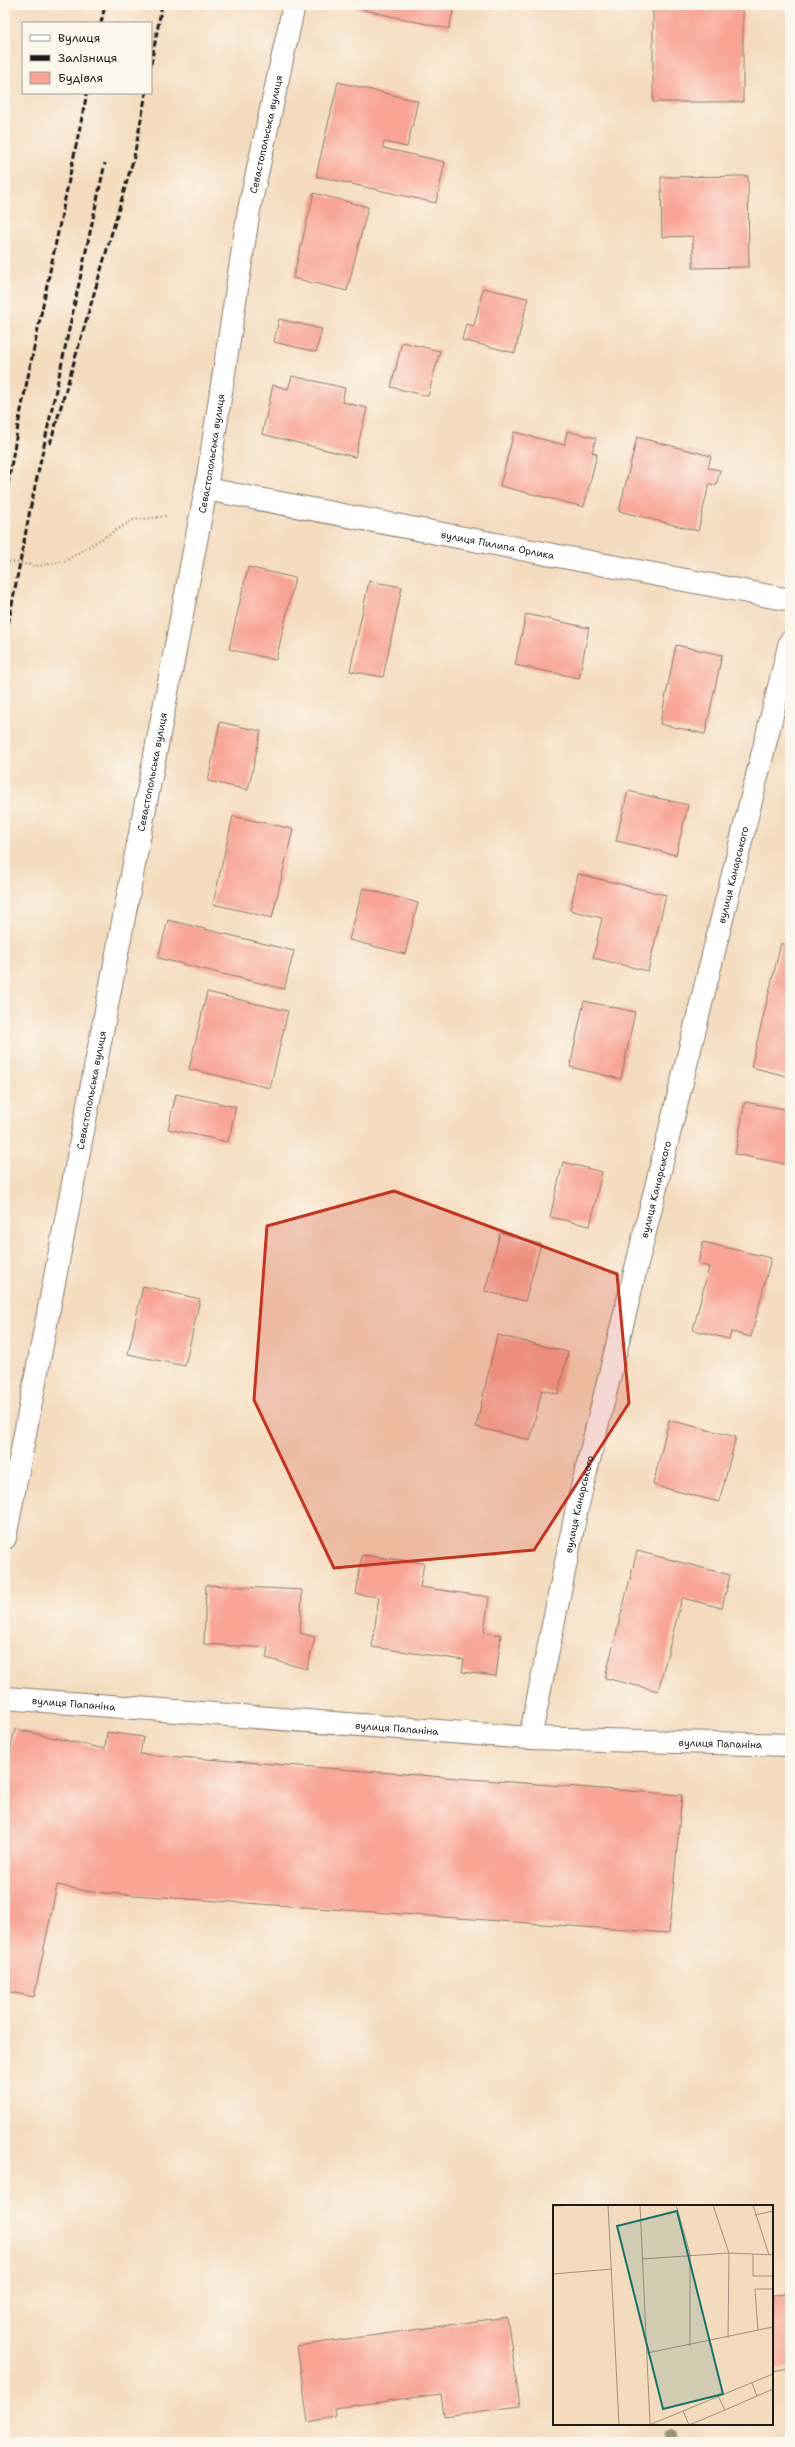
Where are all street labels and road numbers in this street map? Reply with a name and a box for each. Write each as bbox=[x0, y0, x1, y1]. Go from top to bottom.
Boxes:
street label: Севастопольська вулиця bbox=[246, 74, 285, 194]
street label: Севастопольська вулиця bbox=[195, 393, 227, 514]
street label: вулиця Пилипа Орлика bbox=[440, 527, 556, 562]
street label: Севастопольська вулиця bbox=[134, 711, 170, 832]
street label: вулиця Канарського bbox=[715, 825, 751, 925]
street label: Севастопольська вулиця bbox=[73, 1030, 109, 1151]
street label: вулиця Канарського bbox=[637, 1139, 674, 1239]
street label: вулиця Канарського bbox=[562, 1454, 596, 1554]
street label: вулиця Папаніна bbox=[32, 1694, 117, 1713]
street label: вулиця Папаніна bbox=[355, 1718, 440, 1738]
street label: вулиця Папаніна bbox=[678, 1736, 763, 1751]

